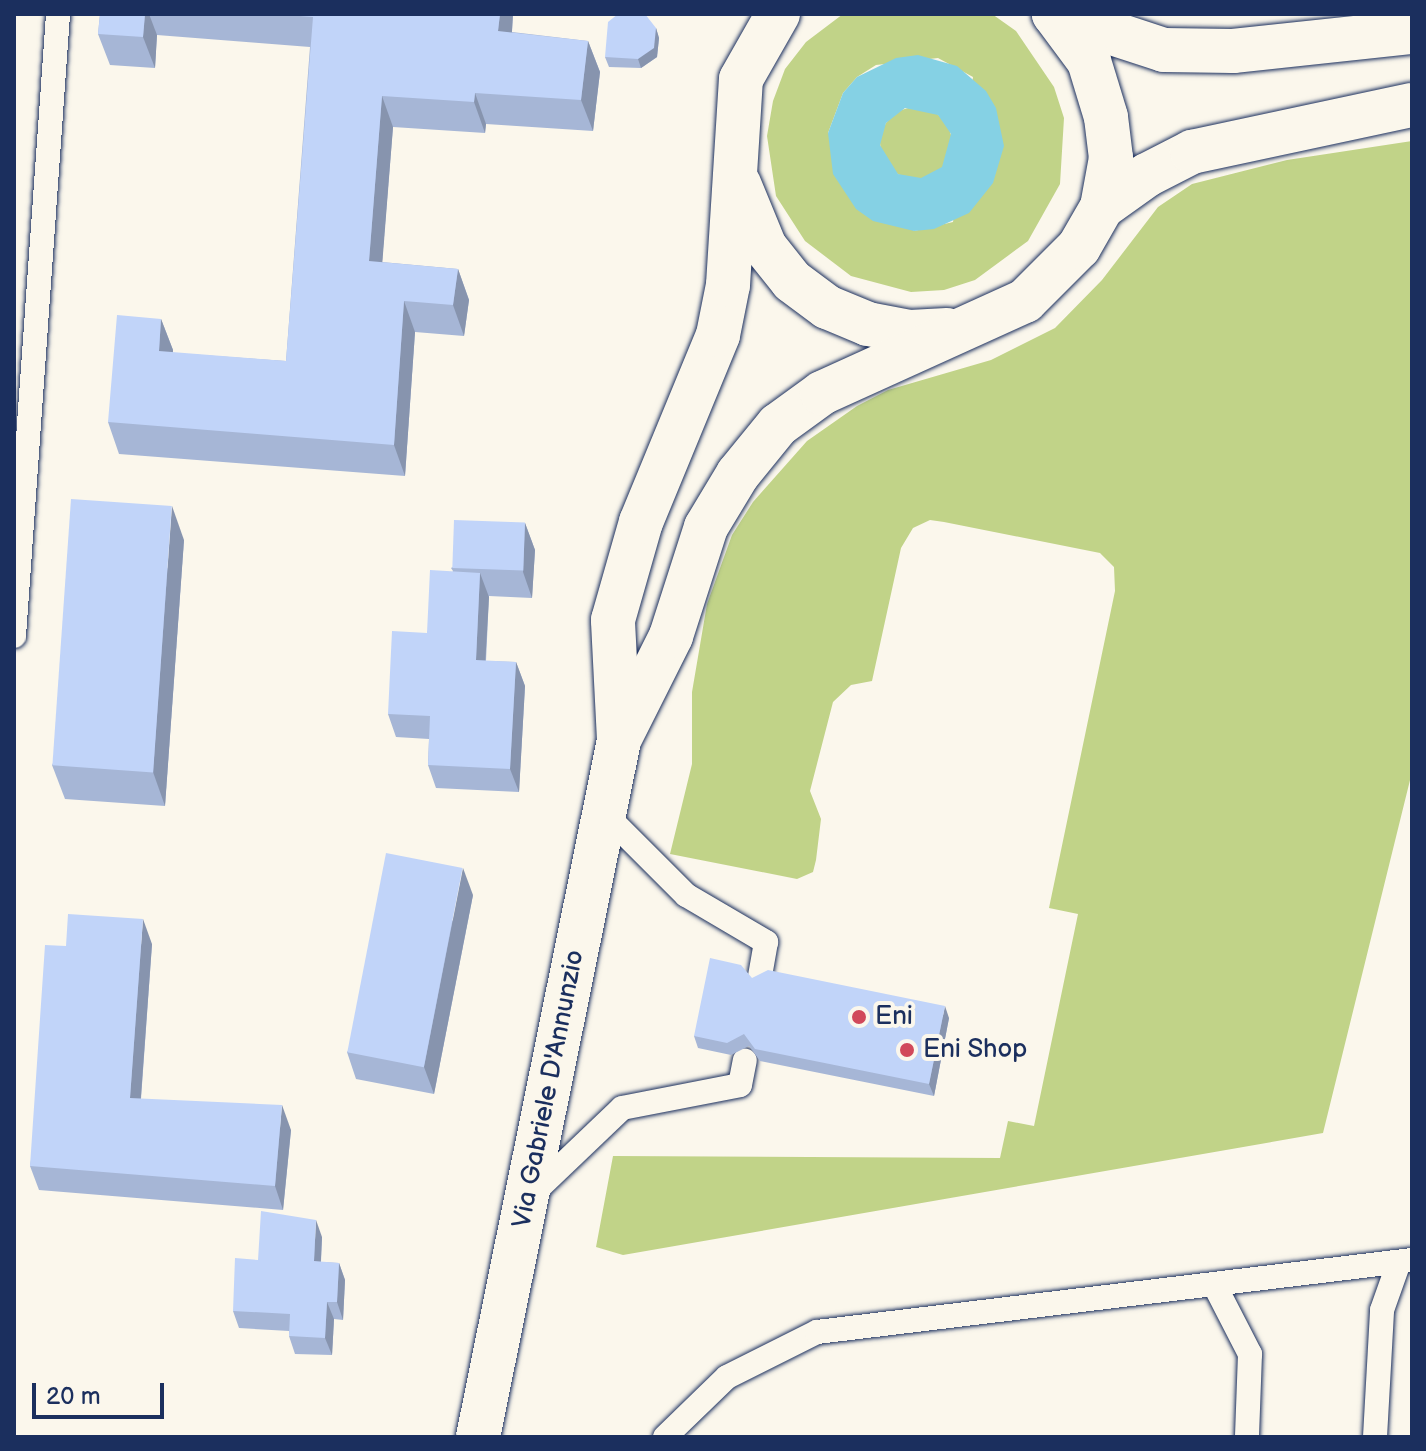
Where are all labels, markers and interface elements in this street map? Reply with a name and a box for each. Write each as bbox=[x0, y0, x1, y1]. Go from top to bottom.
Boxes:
street label: Via Gabriele D'Annunzio bbox=[507, 947, 591, 1231]
place label: Eni bbox=[875, 1001, 913, 1033]
marker: Eni bbox=[850, 1008, 868, 1026]
place label: Eni Shop bbox=[923, 1034, 1028, 1066]
marker: Eni Shop bbox=[898, 1041, 916, 1059]
scale bar bbox=[36, 1367, 168, 1417]
text: 20 m bbox=[46, 1382, 101, 1411]

